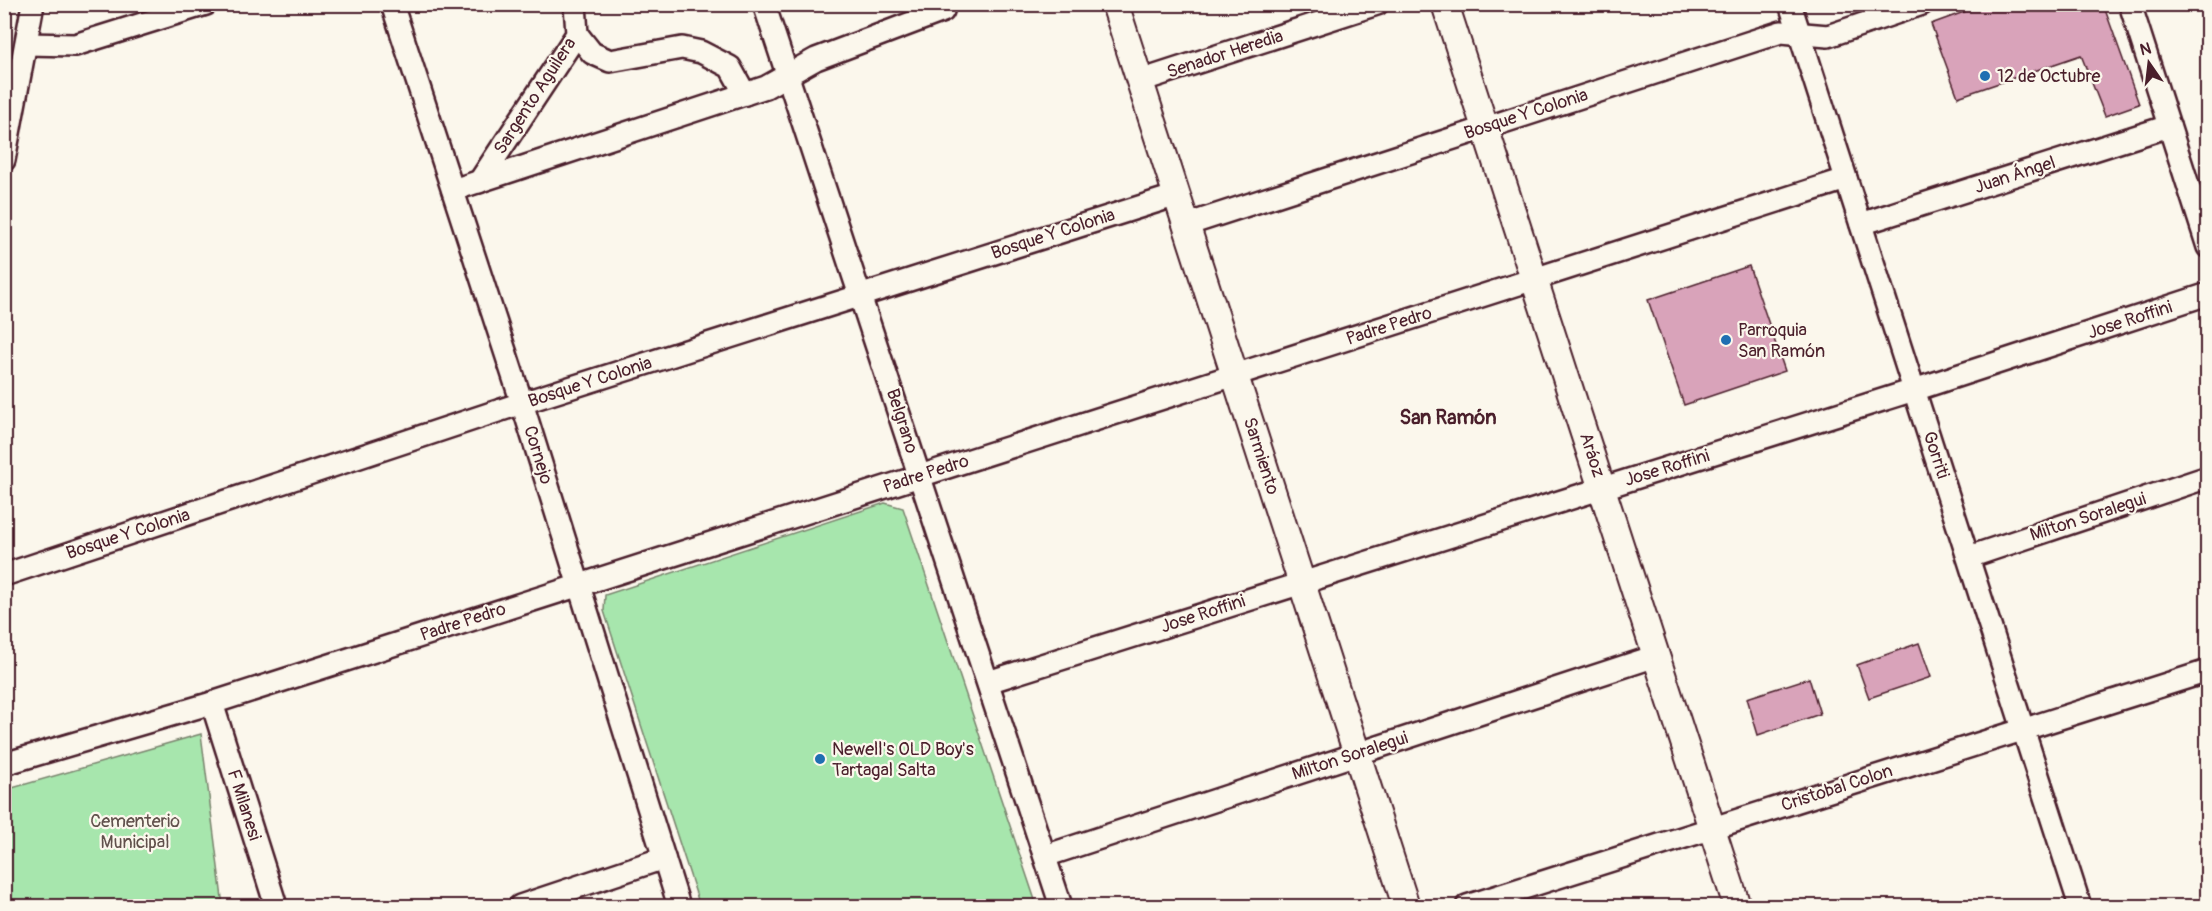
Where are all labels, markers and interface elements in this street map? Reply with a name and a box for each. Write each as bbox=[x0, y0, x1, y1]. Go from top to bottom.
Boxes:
street label: Senador Heredia bbox=[1164, 24, 1286, 84]
street label: Sargento Aguilera bbox=[489, 33, 581, 159]
north arrow bbox=[2119, 33, 2179, 93]
text: N bbox=[2138, 38, 2153, 60]
place label: 12 de Octubre bbox=[1997, 65, 2101, 88]
marker: 12 de Octubre bbox=[1978, 69, 1992, 83]
street label: Bosque Y Colonia bbox=[1461, 83, 1591, 145]
street label: Juan Ángel bbox=[1971, 151, 2059, 199]
street label: Bosque Y Colonia bbox=[988, 203, 1118, 265]
street label: Jose Roffini bbox=[2085, 296, 2175, 344]
street label: Padre Pedro bbox=[1343, 301, 1435, 351]
place label: Parroquia San Ramón bbox=[1738, 319, 1825, 363]
marker: Parroquia San Ramón bbox=[1719, 333, 1733, 347]
street label: Bosque Y Colonia bbox=[525, 351, 655, 413]
street label: Belgrano bbox=[881, 386, 923, 457]
district label: San Ramón bbox=[1400, 405, 1496, 430]
street label: Sarmiento bbox=[1238, 414, 1284, 498]
street label: Cornejo bbox=[518, 423, 558, 487]
street label: Gorriti bbox=[1918, 429, 1954, 481]
street label: Aráoz bbox=[1574, 430, 1610, 480]
street label: Jose Roffini bbox=[1622, 444, 1712, 492]
street label: Padre Pedro bbox=[880, 449, 972, 499]
street label: Milton Soralegui bbox=[2027, 487, 2149, 547]
street label: Bosque Y Colonia bbox=[63, 503, 193, 565]
street label: Jose Roffini bbox=[1158, 590, 1248, 638]
street label: Padre Pedro bbox=[417, 597, 509, 647]
street label: Milton Soralegui bbox=[1289, 726, 1411, 786]
place label: Newell's OLD Boy's Tartagal Salta bbox=[832, 738, 974, 782]
marker: Newell's OLD Boy's Tartagal Salta bbox=[813, 752, 827, 766]
street label: Cristobal Colon bbox=[1778, 759, 1896, 817]
street label: F Milanesi bbox=[222, 767, 266, 843]
park label: Cementerio Municipal bbox=[90, 810, 180, 854]

